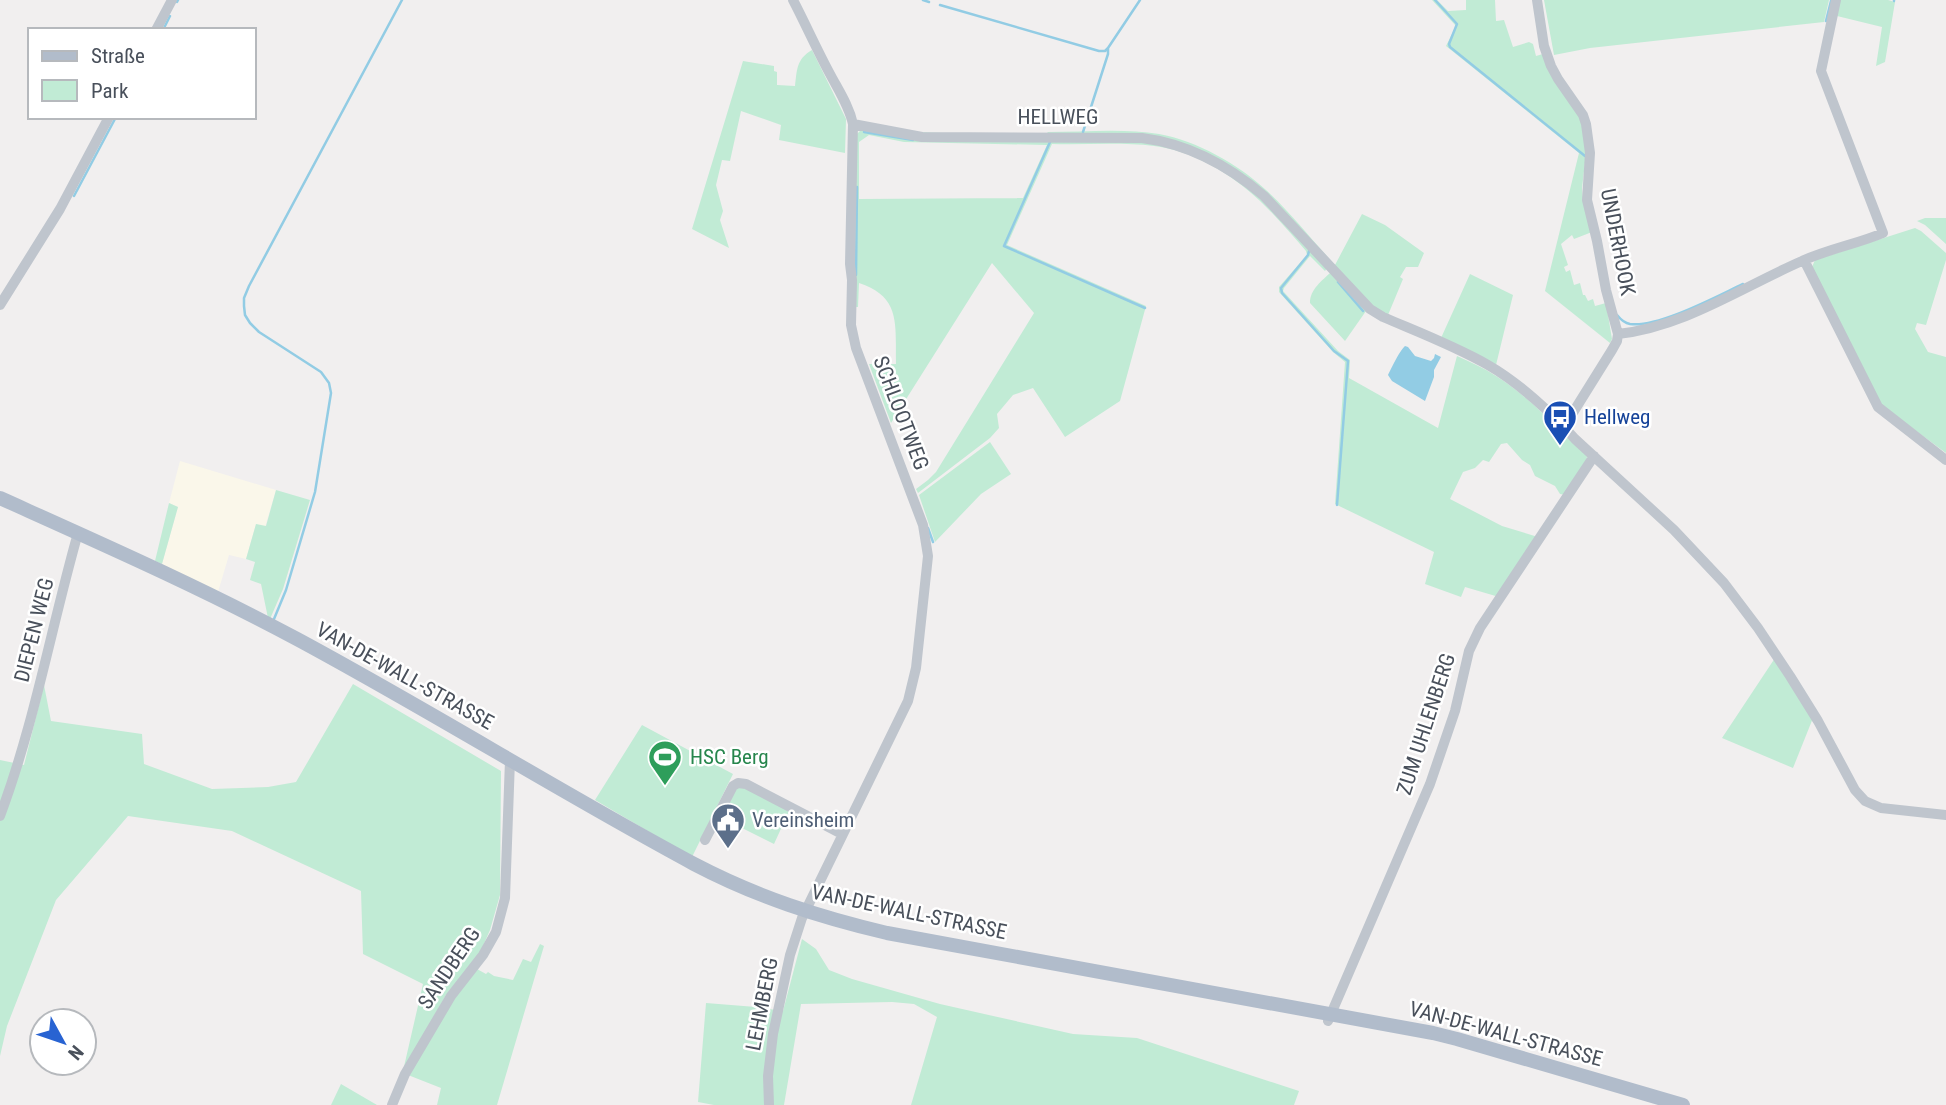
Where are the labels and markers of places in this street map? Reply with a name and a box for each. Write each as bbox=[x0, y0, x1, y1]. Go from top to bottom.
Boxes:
bus stop icon: Hellweg bbox=[1541, 398, 1579, 447]
place label: Hellweg bbox=[1584, 405, 1650, 429]
sports icon: HSC Berg bbox=[646, 738, 684, 787]
place label: HSC Berg bbox=[690, 745, 769, 769]
public building icon: Vereinsheim bbox=[709, 801, 747, 850]
place label: Vereinsheim bbox=[752, 808, 854, 832]

